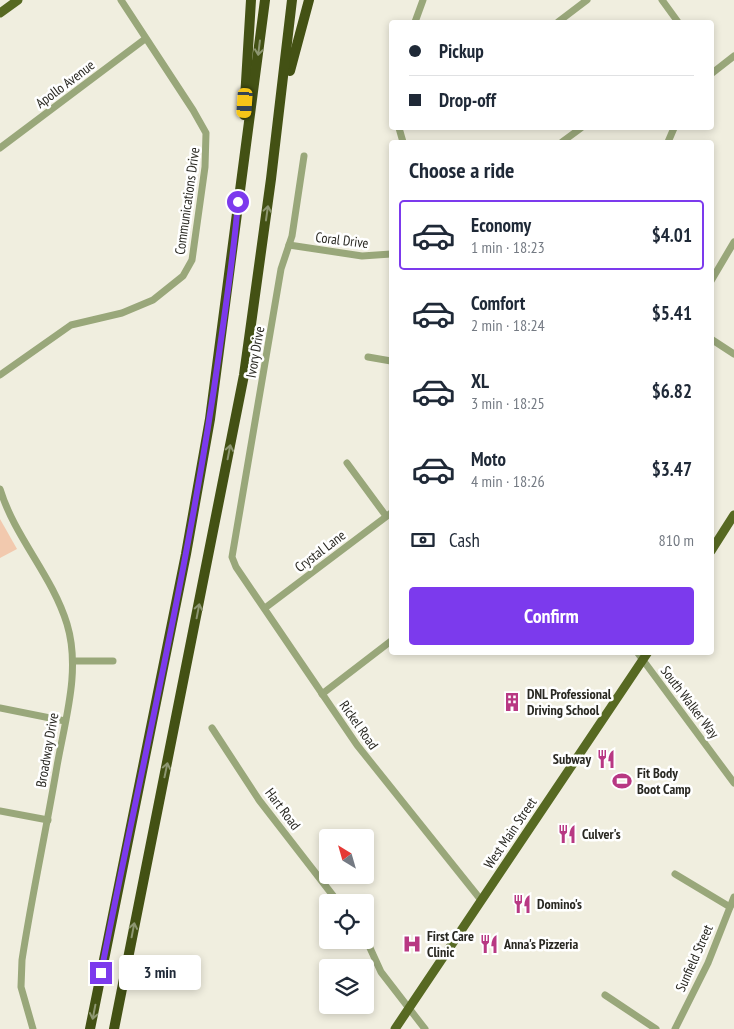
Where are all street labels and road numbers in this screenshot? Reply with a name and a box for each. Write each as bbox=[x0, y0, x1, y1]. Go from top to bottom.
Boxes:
street label: Apollo Avenue bbox=[32, 56, 98, 112]
street label: Communications Drive bbox=[171, 146, 203, 256]
street label: Coral Drive bbox=[315, 228, 370, 252]
street label: Ivory Drive bbox=[242, 325, 268, 379]
street label: Crystal Lane bbox=[291, 526, 349, 576]
street label: South Walker Way bbox=[657, 662, 724, 742]
street label: Rickel Road bbox=[336, 697, 382, 753]
street label: Broadway Drive bbox=[32, 711, 62, 789]
street label: Hart Road bbox=[261, 784, 305, 834]
street label: West Main Street bbox=[480, 794, 540, 872]
street label: Sunfield Street bbox=[671, 922, 717, 994]

